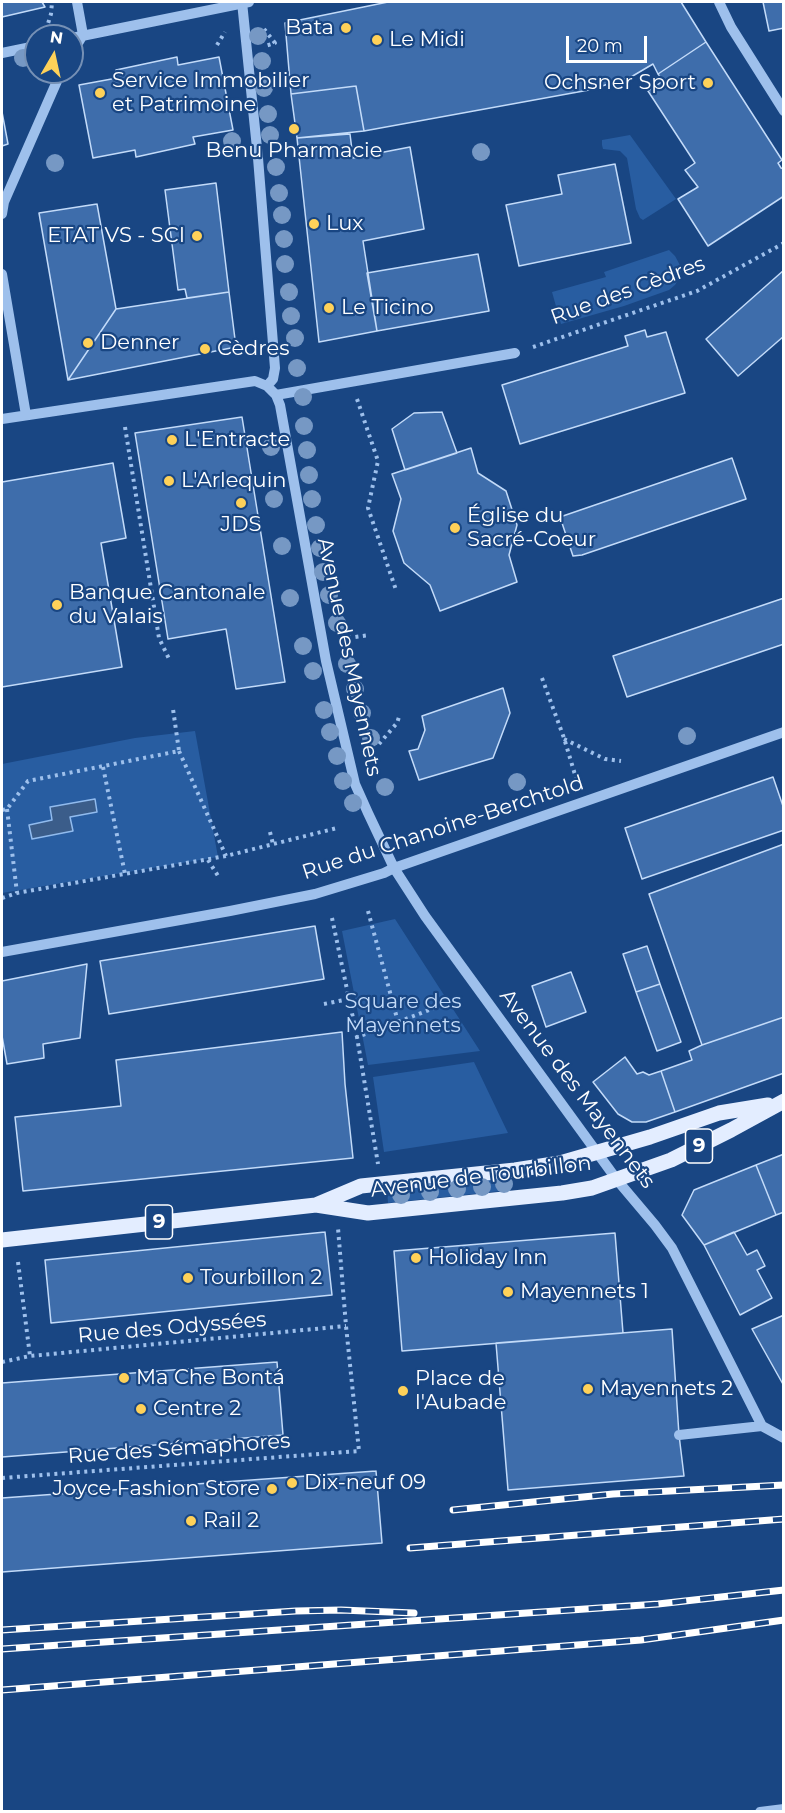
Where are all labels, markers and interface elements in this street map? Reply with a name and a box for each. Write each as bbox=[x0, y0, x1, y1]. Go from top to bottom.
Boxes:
place label: Bata bbox=[285, 15, 334, 41]
marker: Bata bbox=[339, 21, 353, 35]
north arrow bbox=[24, 24, 84, 84]
scale bar bbox=[569, 24, 650, 62]
text: N bbox=[49, 27, 64, 48]
place label: Le Midi bbox=[389, 27, 465, 53]
marker: Le Midi bbox=[370, 33, 384, 47]
text: 20 m bbox=[577, 35, 623, 57]
place label: Service Immobilier et Patrimoine bbox=[112, 68, 310, 118]
place label: Ochsner Sport bbox=[544, 70, 696, 96]
marker: Ochsner Sport bbox=[701, 76, 715, 90]
marker: Service Immobilier et Patrimoine bbox=[93, 86, 107, 100]
marker: Benu Pharmacie bbox=[287, 122, 301, 136]
place label: Benu Pharmacie bbox=[206, 138, 382, 164]
place label: Lux bbox=[326, 211, 364, 237]
marker: Lux bbox=[307, 217, 321, 231]
place label: ETAT VS - SCI bbox=[47, 223, 185, 249]
marker: ETAT VS - SCI bbox=[190, 229, 204, 243]
street label: Rue des Cèdres bbox=[547, 251, 709, 331]
place label: Le Ticino bbox=[341, 295, 434, 321]
marker: Le Ticino bbox=[322, 301, 336, 315]
place label: Denner bbox=[100, 330, 180, 356]
marker: Denner bbox=[81, 336, 95, 350]
place label: Cèdres bbox=[217, 336, 289, 362]
marker: Cèdres bbox=[198, 342, 212, 356]
place label: L'Entracte bbox=[184, 427, 290, 453]
marker: L'Entracte bbox=[165, 433, 179, 447]
place label: L'Arlequin bbox=[181, 468, 287, 494]
marker: L'Arlequin bbox=[162, 474, 176, 488]
marker: JDS bbox=[234, 496, 248, 510]
place label: Église du Sacré-Coeur bbox=[467, 503, 596, 553]
place label: JDS bbox=[221, 512, 261, 538]
marker: Église du Sacré-Coeur bbox=[448, 521, 462, 535]
street label: Avenue des Mayennets bbox=[311, 536, 387, 778]
place label: Banque Cantonale du Valais bbox=[69, 580, 265, 630]
marker: Banque Cantonale du Valais bbox=[50, 598, 64, 612]
street label: Rue du Chanoine-Berchtold bbox=[299, 770, 587, 886]
street label: Avenue des Mayennets bbox=[494, 984, 660, 1194]
park label: Square des Mayennets bbox=[344, 989, 462, 1039]
road number: 9 bbox=[686, 1129, 712, 1163]
street label: Avenue de Tourbillon bbox=[369, 1151, 593, 1203]
road number: 9 bbox=[146, 1205, 172, 1239]
place label: Holiday Inn bbox=[428, 1245, 547, 1271]
marker: Holiday Inn bbox=[409, 1251, 423, 1265]
place label: Tourbillon 2 bbox=[200, 1265, 322, 1291]
marker: Tourbillon 2 bbox=[181, 1271, 195, 1285]
place label: Mayennets 1 bbox=[520, 1279, 649, 1305]
marker: Mayennets 1 bbox=[501, 1285, 515, 1299]
street label: Rue des Odyssées bbox=[77, 1307, 267, 1349]
place label: Ma Che Bontá bbox=[136, 1365, 285, 1391]
place label: Place de l'Aubade bbox=[415, 1366, 506, 1416]
marker: Ma Che Bontá bbox=[117, 1371, 131, 1385]
place label: Mayennets 2 bbox=[600, 1376, 733, 1402]
marker: Mayennets 2 bbox=[581, 1382, 595, 1396]
marker: Place de l'Aubade bbox=[396, 1384, 410, 1398]
place label: Centre 2 bbox=[153, 1396, 241, 1422]
marker: Centre 2 bbox=[134, 1402, 148, 1416]
street label: Rue des Sémaphores bbox=[67, 1429, 291, 1469]
place label: Dix-neuf 09 bbox=[304, 1470, 426, 1496]
place label: Joyce Fashion Store bbox=[52, 1476, 260, 1502]
marker: Dix-neuf 09 bbox=[285, 1476, 299, 1490]
marker: Joyce Fashion Store bbox=[265, 1482, 279, 1496]
place label: Rail 2 bbox=[203, 1508, 259, 1534]
marker: Rail 2 bbox=[184, 1514, 198, 1528]

